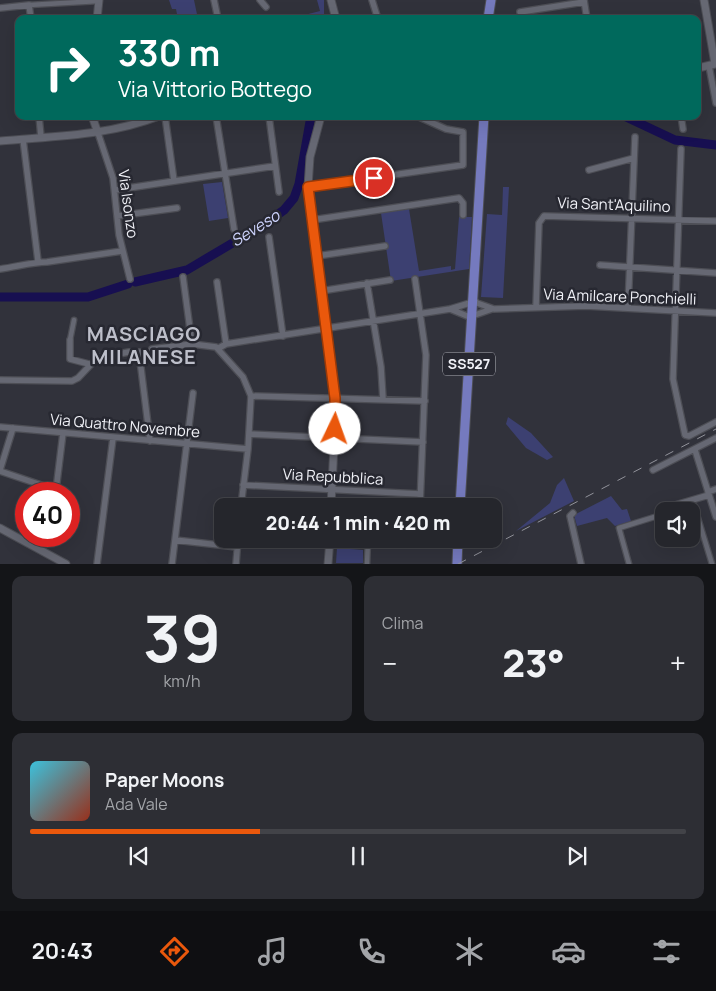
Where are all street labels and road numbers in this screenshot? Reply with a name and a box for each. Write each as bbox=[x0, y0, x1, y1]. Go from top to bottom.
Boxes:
street label: Via Isonzo bbox=[113, 168, 144, 240]
street label: Via Sant'Aquilino bbox=[557, 192, 671, 217]
street label: Via Amilcare Ponchielli bbox=[543, 283, 697, 310]
road number: SS527 bbox=[443, 352, 495, 376]
street label: Via Quattro Novembre bbox=[49, 408, 201, 443]
street label: Via Repubblica bbox=[282, 463, 384, 490]

